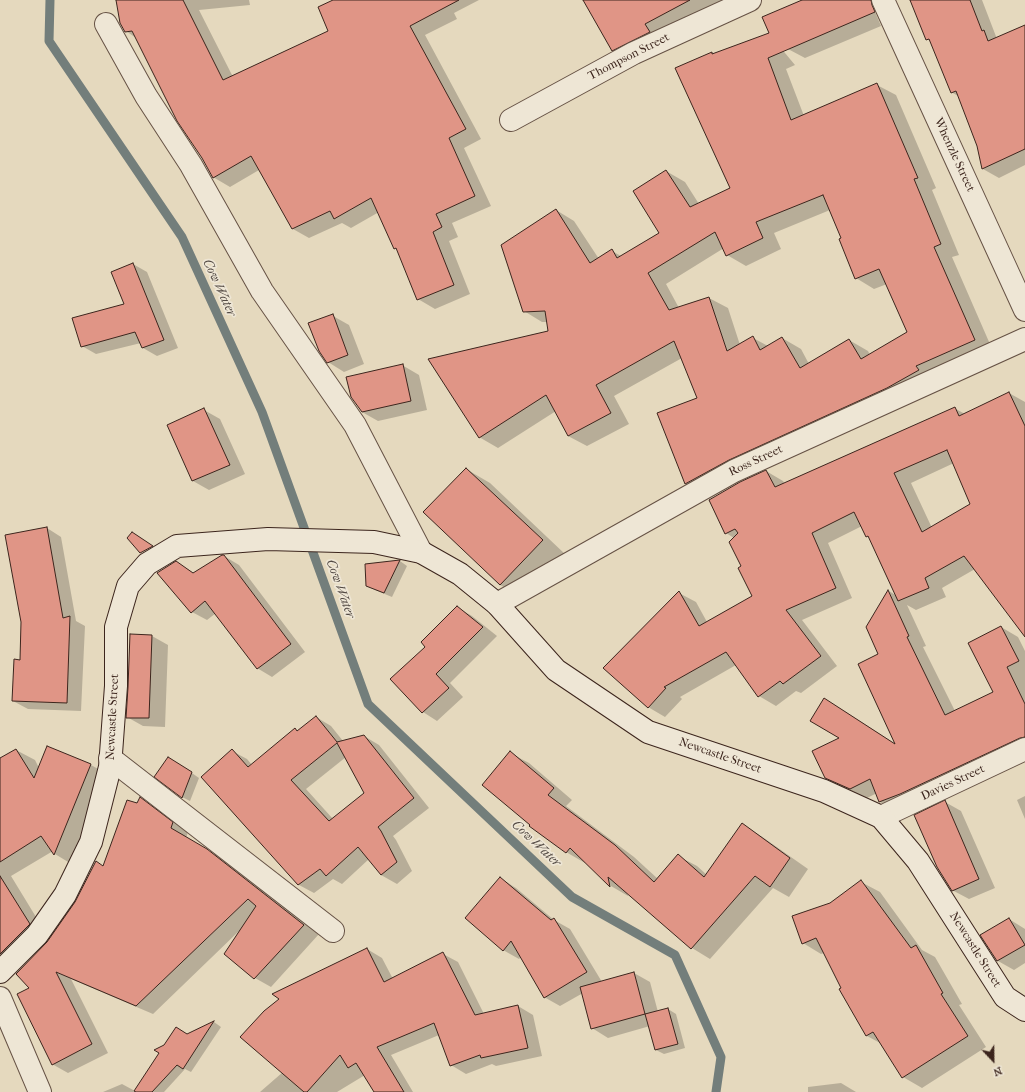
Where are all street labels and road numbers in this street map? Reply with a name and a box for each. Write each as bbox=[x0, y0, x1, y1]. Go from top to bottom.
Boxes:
street label: Thompson Street bbox=[586, 30, 672, 84]
street label: Whenzle Street bbox=[931, 116, 977, 194]
street label: Ross Street bbox=[727, 442, 785, 480]
street label: Newcastle Street bbox=[104, 673, 122, 761]
street label: Newcastle Street bbox=[677, 735, 763, 777]
street label: Davies Street bbox=[919, 762, 987, 804]
street label: Newcastle Street bbox=[946, 910, 1004, 990]

